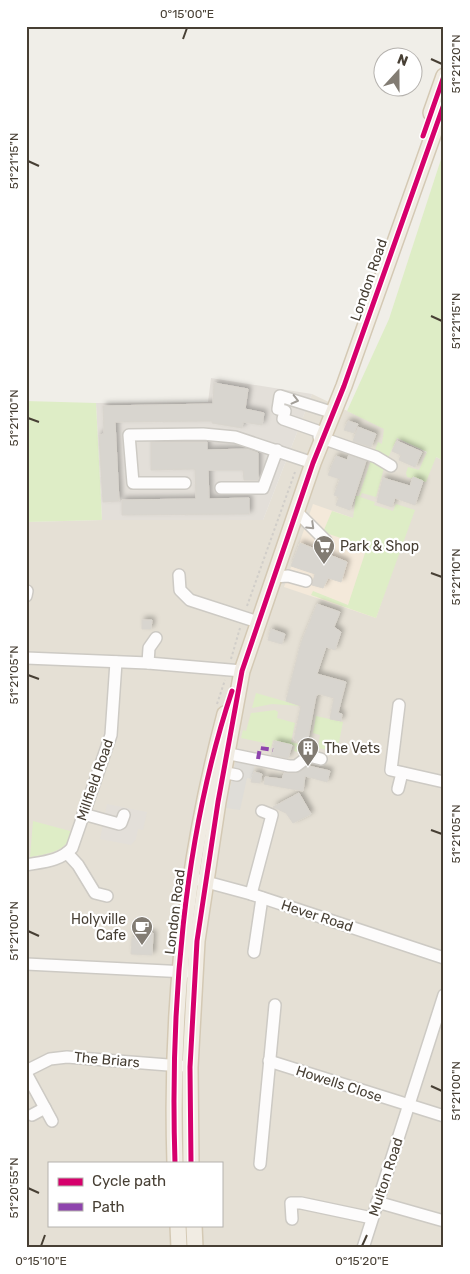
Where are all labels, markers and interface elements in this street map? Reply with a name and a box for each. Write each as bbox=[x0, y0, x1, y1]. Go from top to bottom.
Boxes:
text: 0°15'00"E bbox=[160, 7, 214, 21]
text: 51°21'20"N bbox=[449, 34, 463, 94]
north arrow bbox=[372, 48, 422, 98]
text: N bbox=[395, 51, 410, 70]
text: 51°21'15"N bbox=[7, 133, 21, 189]
street label: London Road bbox=[347, 237, 391, 323]
text: 51°21'15"N bbox=[449, 293, 463, 349]
text: 51°21'10"N bbox=[7, 389, 21, 447]
one-way arrow bbox=[290, 394, 299, 405]
one-way arrow bbox=[305, 520, 314, 529]
supermarket icon: Park & Shop bbox=[312, 534, 336, 565]
place label: Park & Shop bbox=[340, 538, 419, 555]
text: 51°21'10"N bbox=[449, 548, 463, 606]
text: 51°21'05"N bbox=[7, 645, 21, 705]
building icon: The Vets bbox=[296, 736, 320, 767]
street label: Millfield Road bbox=[73, 737, 117, 823]
place label: The Vets bbox=[324, 740, 380, 757]
text: 51°21'05"N bbox=[449, 804, 463, 864]
street label: London Road bbox=[161, 868, 189, 956]
street label: Hever Road bbox=[279, 896, 355, 936]
text: 51°21'00"N bbox=[7, 901, 21, 961]
place label: Holyville Cafe bbox=[71, 911, 126, 944]
cafe icon: Holyville Cafe bbox=[130, 915, 154, 946]
street label: The Briars bbox=[73, 1049, 141, 1071]
text: 51°21'00"N bbox=[449, 1061, 463, 1121]
street label: Howells Close bbox=[294, 1062, 384, 1106]
street label: Multon Road bbox=[365, 1136, 407, 1218]
text: 51°20'55"N bbox=[7, 1157, 21, 1219]
legend bbox=[48, 1162, 222, 1226]
text: Cycle path bbox=[92, 1172, 166, 1190]
text: Path bbox=[92, 1198, 125, 1216]
text: 0°15'10"E bbox=[15, 1254, 67, 1268]
text: 0°15'20"E bbox=[335, 1254, 389, 1268]

